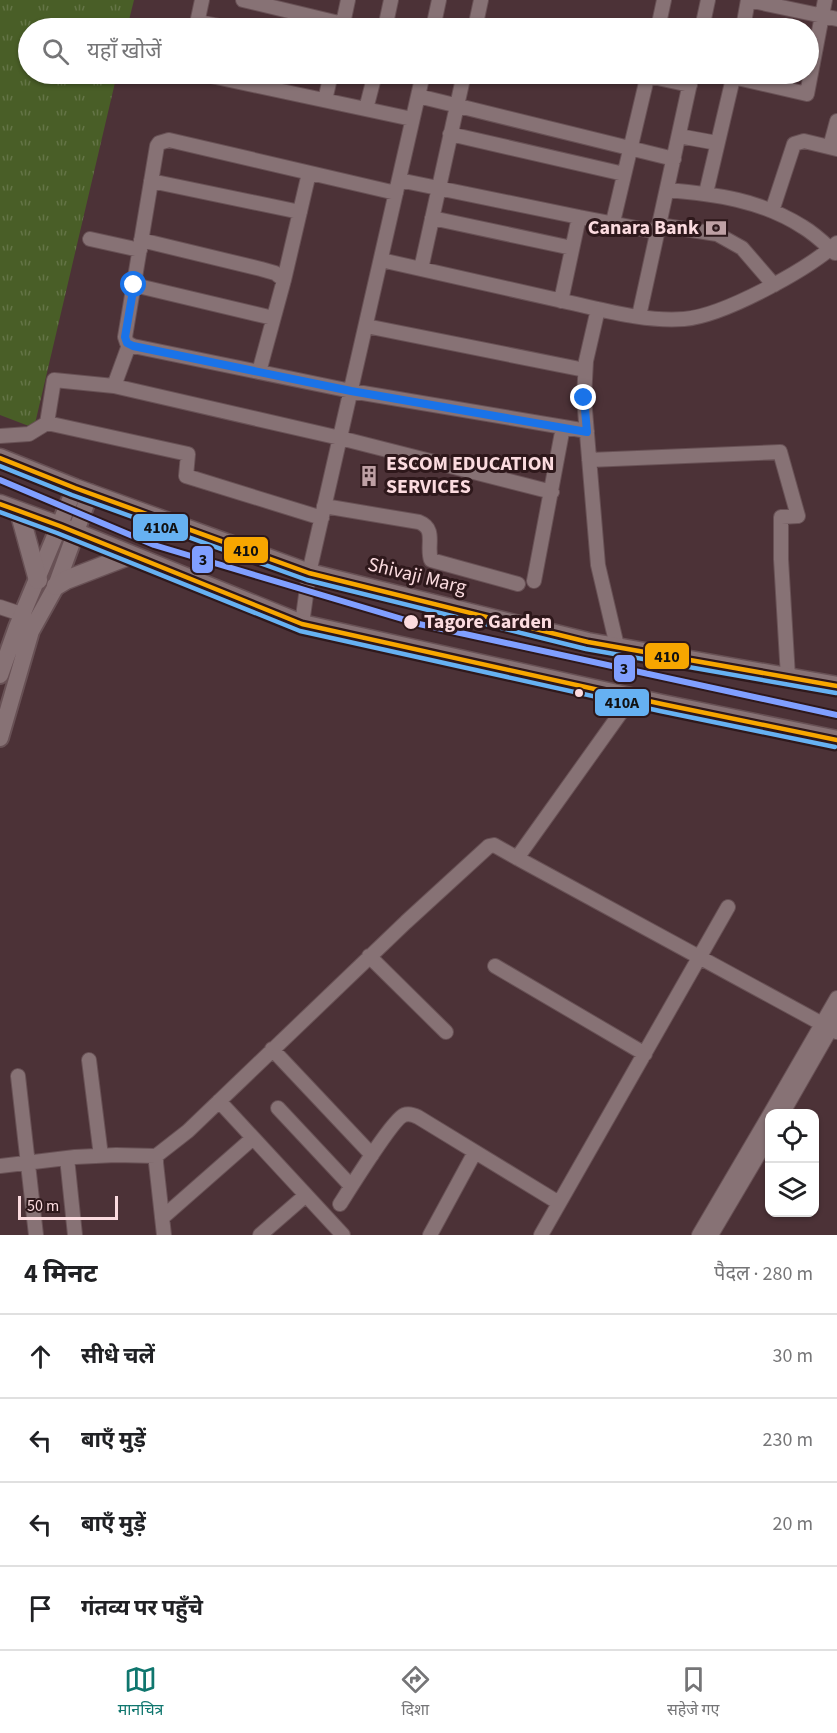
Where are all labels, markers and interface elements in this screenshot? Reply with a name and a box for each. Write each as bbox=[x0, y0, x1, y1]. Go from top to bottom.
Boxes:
search box bbox=[18, 18, 819, 84]
icon: search bbox=[39, 35, 72, 68]
text: यहाँ खोजें bbox=[87, 35, 162, 67]
place label: Canara Bank bbox=[588, 214, 699, 242]
bank icon: Canara Bank bbox=[704, 216, 728, 240]
route start bbox=[120, 271, 146, 297]
route end bbox=[570, 384, 596, 410]
place label: ESCOM EDUCATION SERVICES bbox=[386, 450, 555, 501]
building icon: ESCOM EDUCATION SERVICES bbox=[357, 464, 381, 488]
line badge: 410A bbox=[132, 513, 189, 542]
text: 410A bbox=[144, 517, 179, 539]
line badge: 410 bbox=[223, 536, 269, 564]
text: 410 bbox=[233, 540, 259, 562]
line badge: 3 bbox=[191, 545, 214, 574]
text: 3 bbox=[199, 549, 207, 571]
street label: Shivaji Marg bbox=[365, 550, 469, 602]
place label: Tagore Garden bbox=[424, 608, 552, 636]
marker: Tagore Garden bbox=[402, 613, 420, 631]
line badge: 410 bbox=[644, 642, 690, 670]
text: 410 bbox=[654, 646, 680, 668]
line badge: 3 bbox=[613, 654, 636, 683]
text: 3 bbox=[620, 658, 628, 680]
unlabelled marker bbox=[573, 687, 585, 699]
line badge: 410A bbox=[594, 688, 650, 717]
text: 410A bbox=[605, 692, 640, 714]
map controls bbox=[765, 1109, 819, 1217]
button: locate bbox=[765, 1109, 819, 1163]
button: layers bbox=[765, 1163, 819, 1217]
scale bar bbox=[18, 1193, 118, 1220]
text: 50 m bbox=[27, 1195, 59, 1217]
text: 4 मिनट bbox=[24, 1255, 98, 1292]
text: पैदल · 280 m bbox=[714, 1260, 813, 1288]
icon: ahead bbox=[24, 1340, 57, 1373]
text: सीधे चलें bbox=[81, 1340, 155, 1372]
text: 30 m bbox=[773, 1342, 813, 1370]
icon: left bbox=[24, 1424, 57, 1457]
text: बाएँ मुड़ें bbox=[81, 1424, 146, 1456]
text: 230 m bbox=[763, 1426, 813, 1454]
icon: left bbox=[24, 1508, 57, 1541]
text: बाएँ मुड़ें bbox=[81, 1508, 146, 1540]
text: 20 m bbox=[773, 1510, 813, 1538]
icon: arrive bbox=[24, 1592, 57, 1625]
text: गंतव्य पर पहुँचे bbox=[81, 1592, 203, 1624]
tab: मानचित्र bbox=[118, 1663, 163, 1722]
tab: दिशा bbox=[399, 1663, 432, 1722]
tab: सहेजे गए bbox=[667, 1663, 719, 1722]

